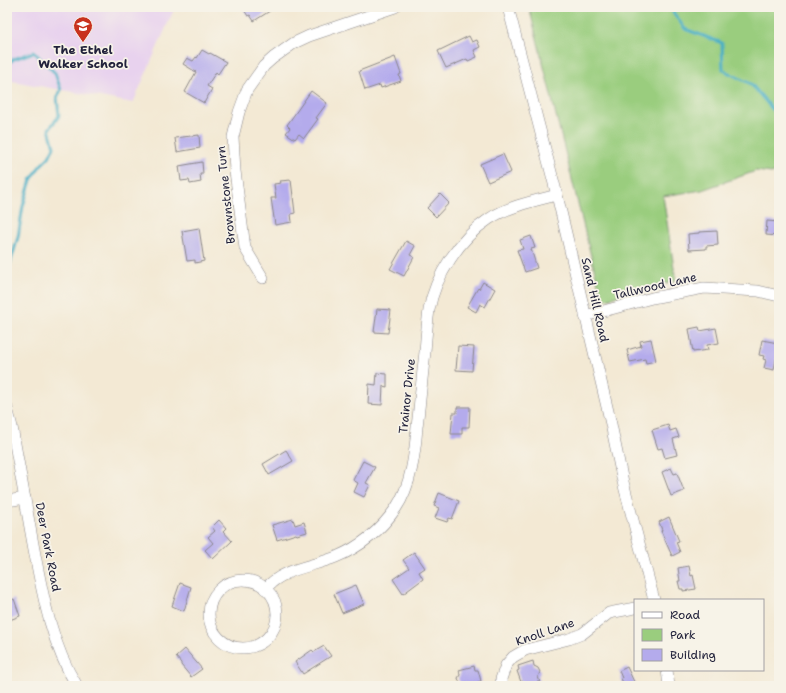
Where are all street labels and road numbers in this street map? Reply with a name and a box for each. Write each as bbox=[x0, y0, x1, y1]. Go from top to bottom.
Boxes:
street label: Brownstone Turn bbox=[213, 145, 239, 245]
street label: Sand Hill Road bbox=[577, 256, 613, 344]
street label: Tallwood Lane bbox=[612, 269, 698, 303]
street label: Trainor Drive bbox=[395, 357, 419, 434]
street label: Deer Park Road bbox=[31, 501, 65, 593]
street label: Knoll Lane bbox=[513, 614, 577, 650]

